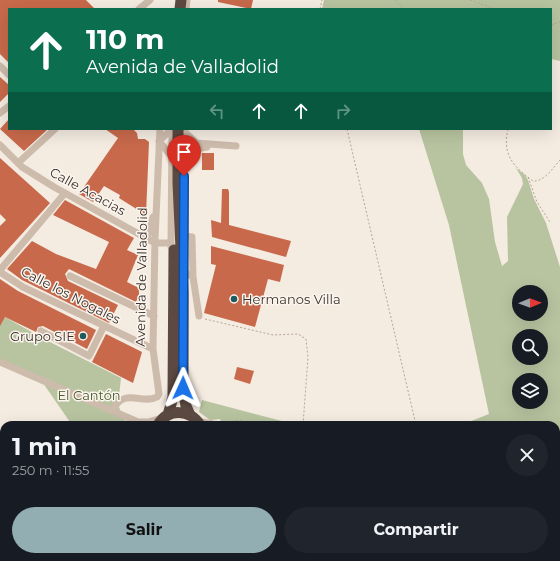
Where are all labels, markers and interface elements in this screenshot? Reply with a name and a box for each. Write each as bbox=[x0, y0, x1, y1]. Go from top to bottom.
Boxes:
text: 110 m bbox=[86, 22, 164, 56]
icon: ahead bbox=[20, 24, 72, 76]
text: Avenida de Valladolid bbox=[86, 56, 279, 78]
icon: left bbox=[206, 100, 228, 122]
icon: ahead bbox=[248, 100, 270, 122]
icon: ahead bbox=[290, 100, 312, 122]
icon: right bbox=[332, 100, 354, 122]
pin bbox=[167, 135, 201, 176]
icon: arrive bbox=[173, 141, 195, 163]
street label: Calle Acacias bbox=[47, 164, 129, 218]
street label: Avenida de Valladolid bbox=[132, 207, 150, 347]
street label: Calle los Nogales bbox=[19, 263, 123, 327]
north arrow bbox=[512, 285, 548, 321]
map controls bbox=[512, 285, 548, 409]
place label: Hermanos Villa bbox=[242, 291, 341, 307]
marker: Hermanos Villa bbox=[229, 294, 239, 304]
place label: Grupo SIE bbox=[10, 328, 75, 344]
button: search bbox=[512, 329, 548, 365]
marker: Grupo SIE bbox=[78, 331, 88, 341]
position arrow bbox=[162, 367, 204, 409]
button: layers bbox=[512, 373, 548, 409]
park label: El Cantón bbox=[57, 387, 121, 403]
text: 1 min bbox=[12, 432, 77, 461]
button: close bbox=[506, 434, 548, 476]
text: 250 m · 11:55 bbox=[12, 462, 89, 478]
button: Salir bbox=[12, 507, 276, 553]
button: Compartir bbox=[284, 507, 548, 553]

